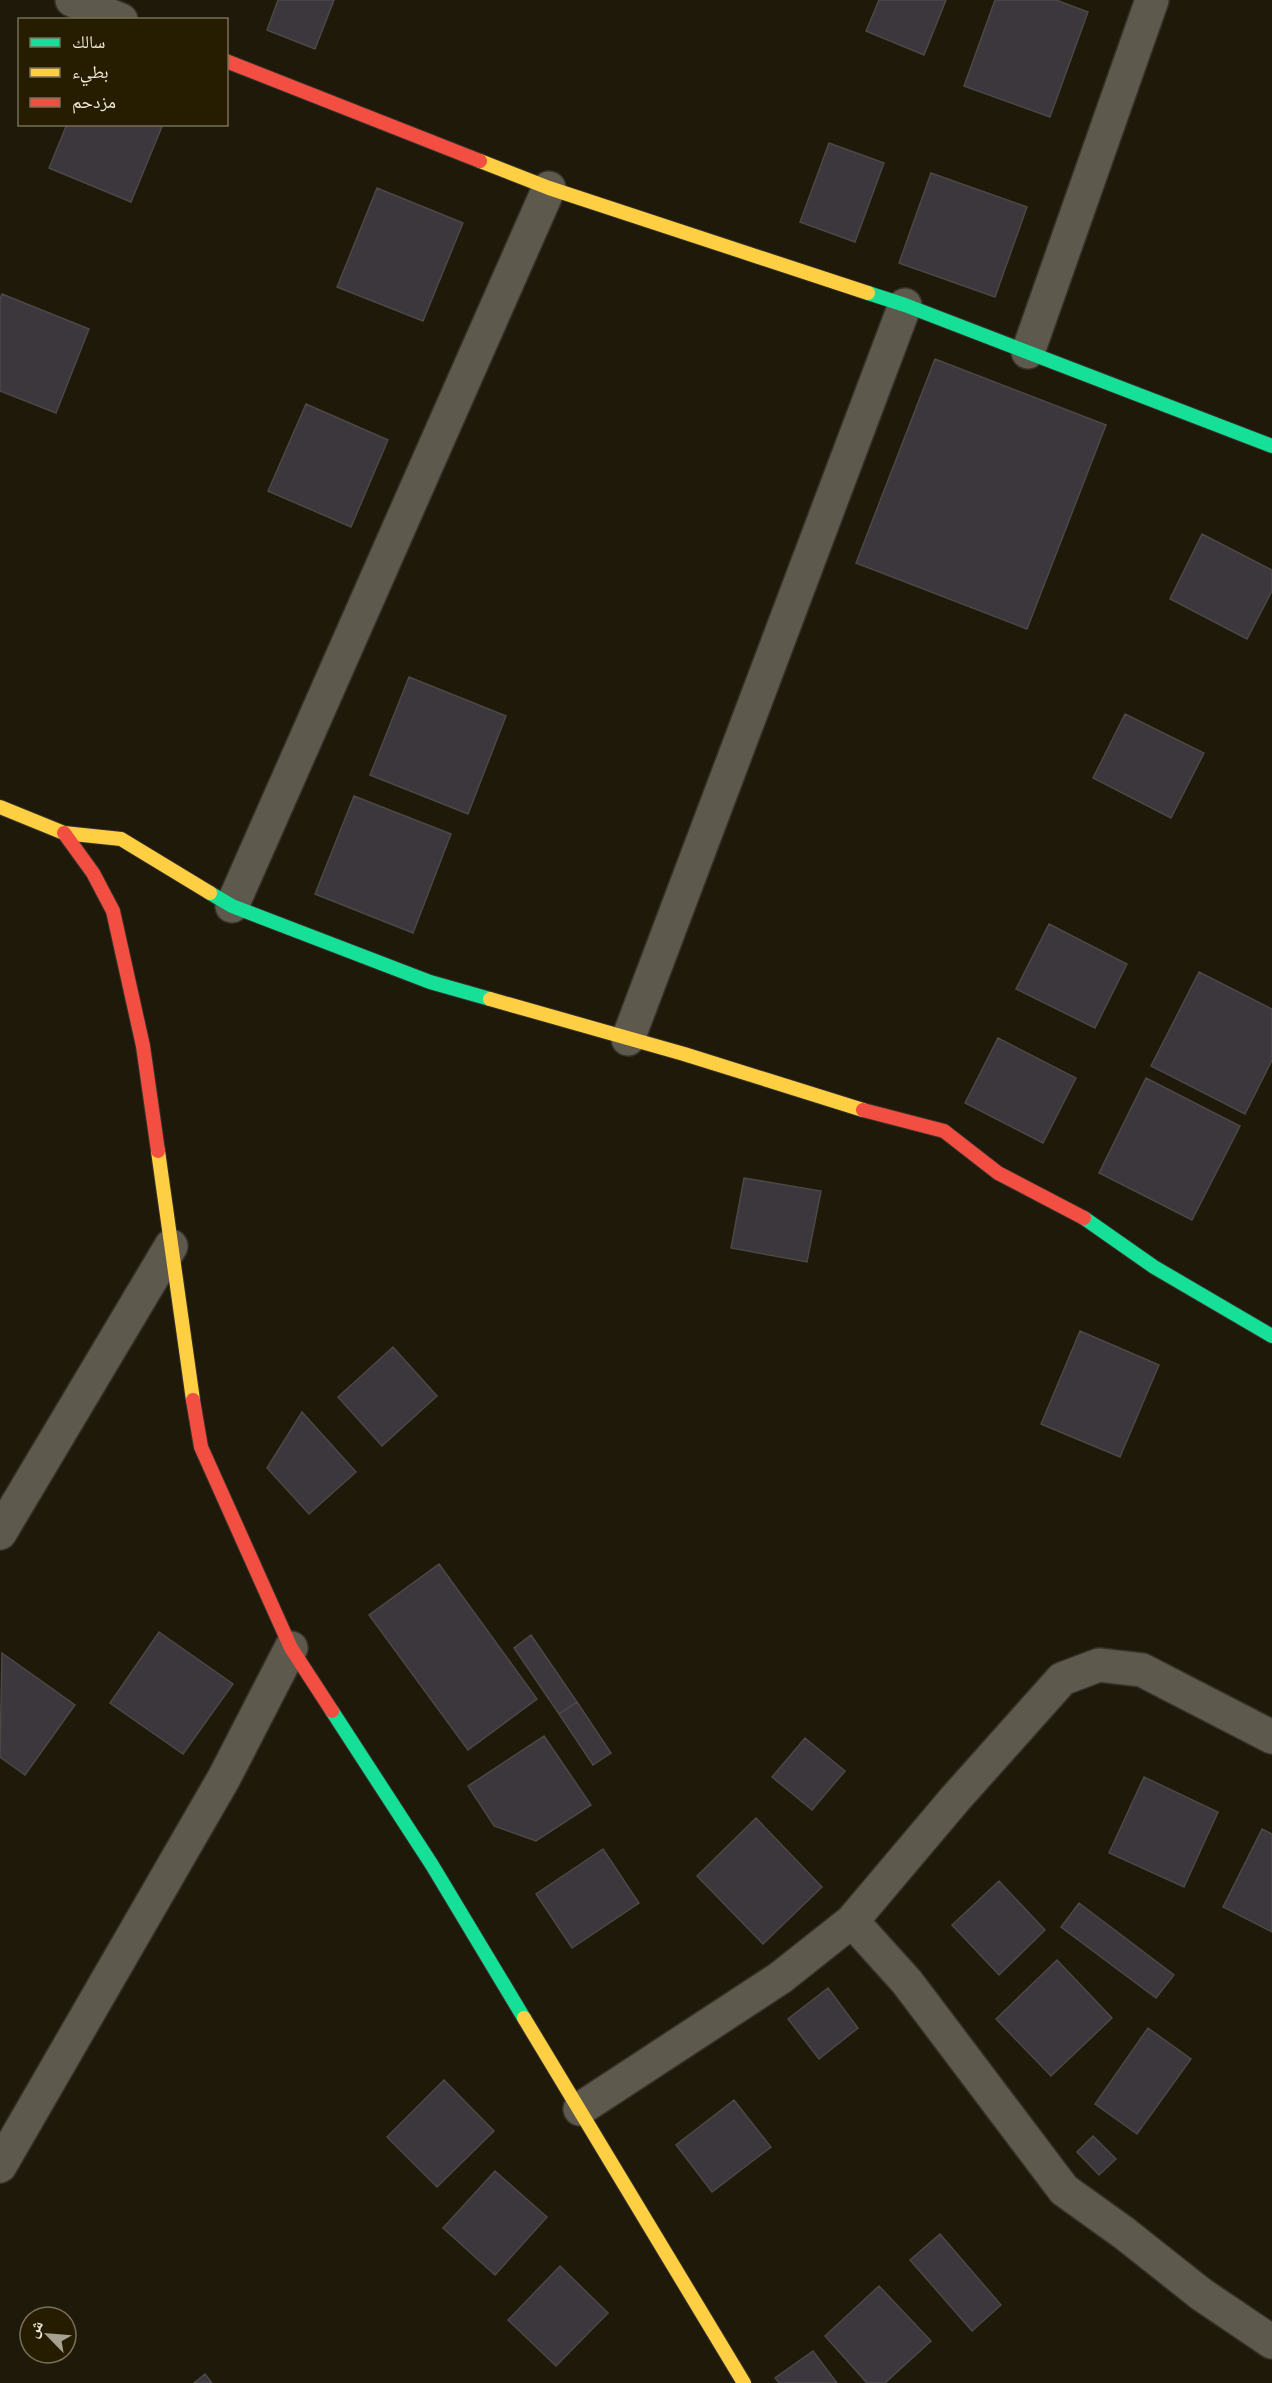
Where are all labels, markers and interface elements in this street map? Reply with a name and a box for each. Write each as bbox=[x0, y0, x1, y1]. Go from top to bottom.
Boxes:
legend bbox=[18, 18, 228, 126]
text: سالك bbox=[72, 30, 105, 55]
text: بطيء bbox=[72, 60, 109, 87]
text: مزدحم bbox=[72, 90, 116, 115]
north arrow bbox=[18, 2305, 78, 2365]
text: ش bbox=[22, 2317, 49, 2341]

